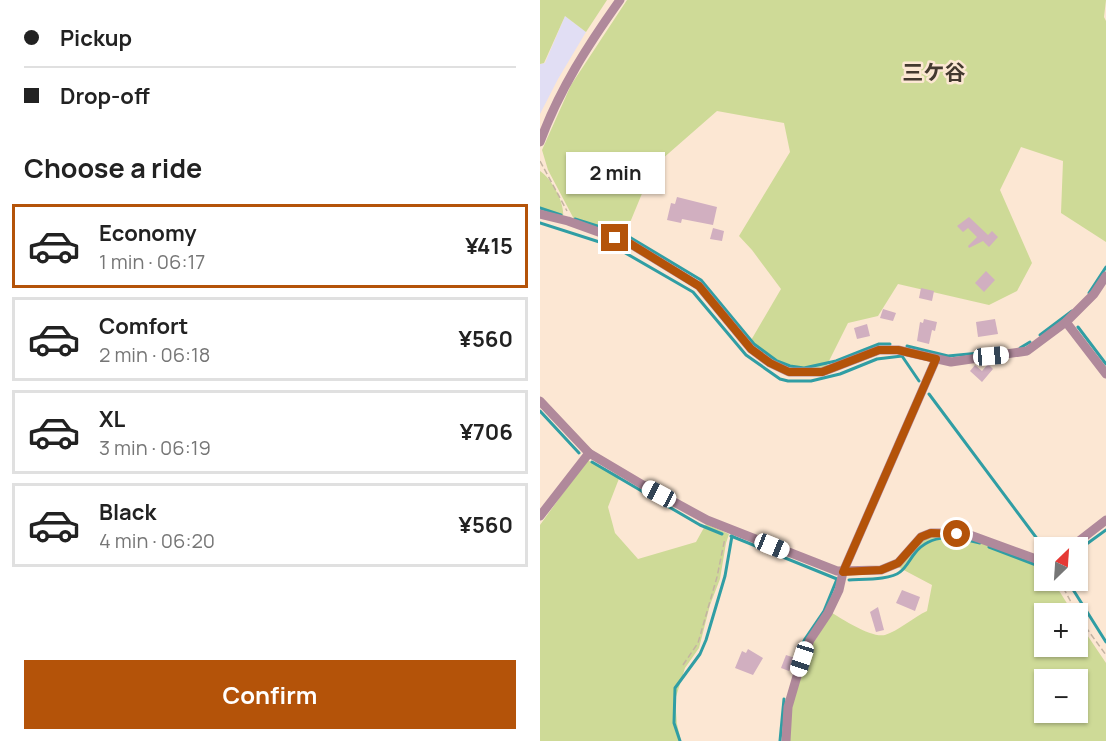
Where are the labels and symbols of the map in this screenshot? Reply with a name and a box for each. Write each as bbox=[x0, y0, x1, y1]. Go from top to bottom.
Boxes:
district label: 三ケ谷 bbox=[903, 58, 966, 86]
callout: 2 min bbox=[566, 151, 664, 193]
route end bbox=[601, 224, 628, 251]
car bbox=[972, 345, 1010, 367]
car bbox=[639, 478, 679, 510]
route start bbox=[943, 520, 970, 547]
car bbox=[752, 531, 792, 561]
north arrow bbox=[1034, 537, 1088, 591]
car bbox=[788, 639, 816, 679]

